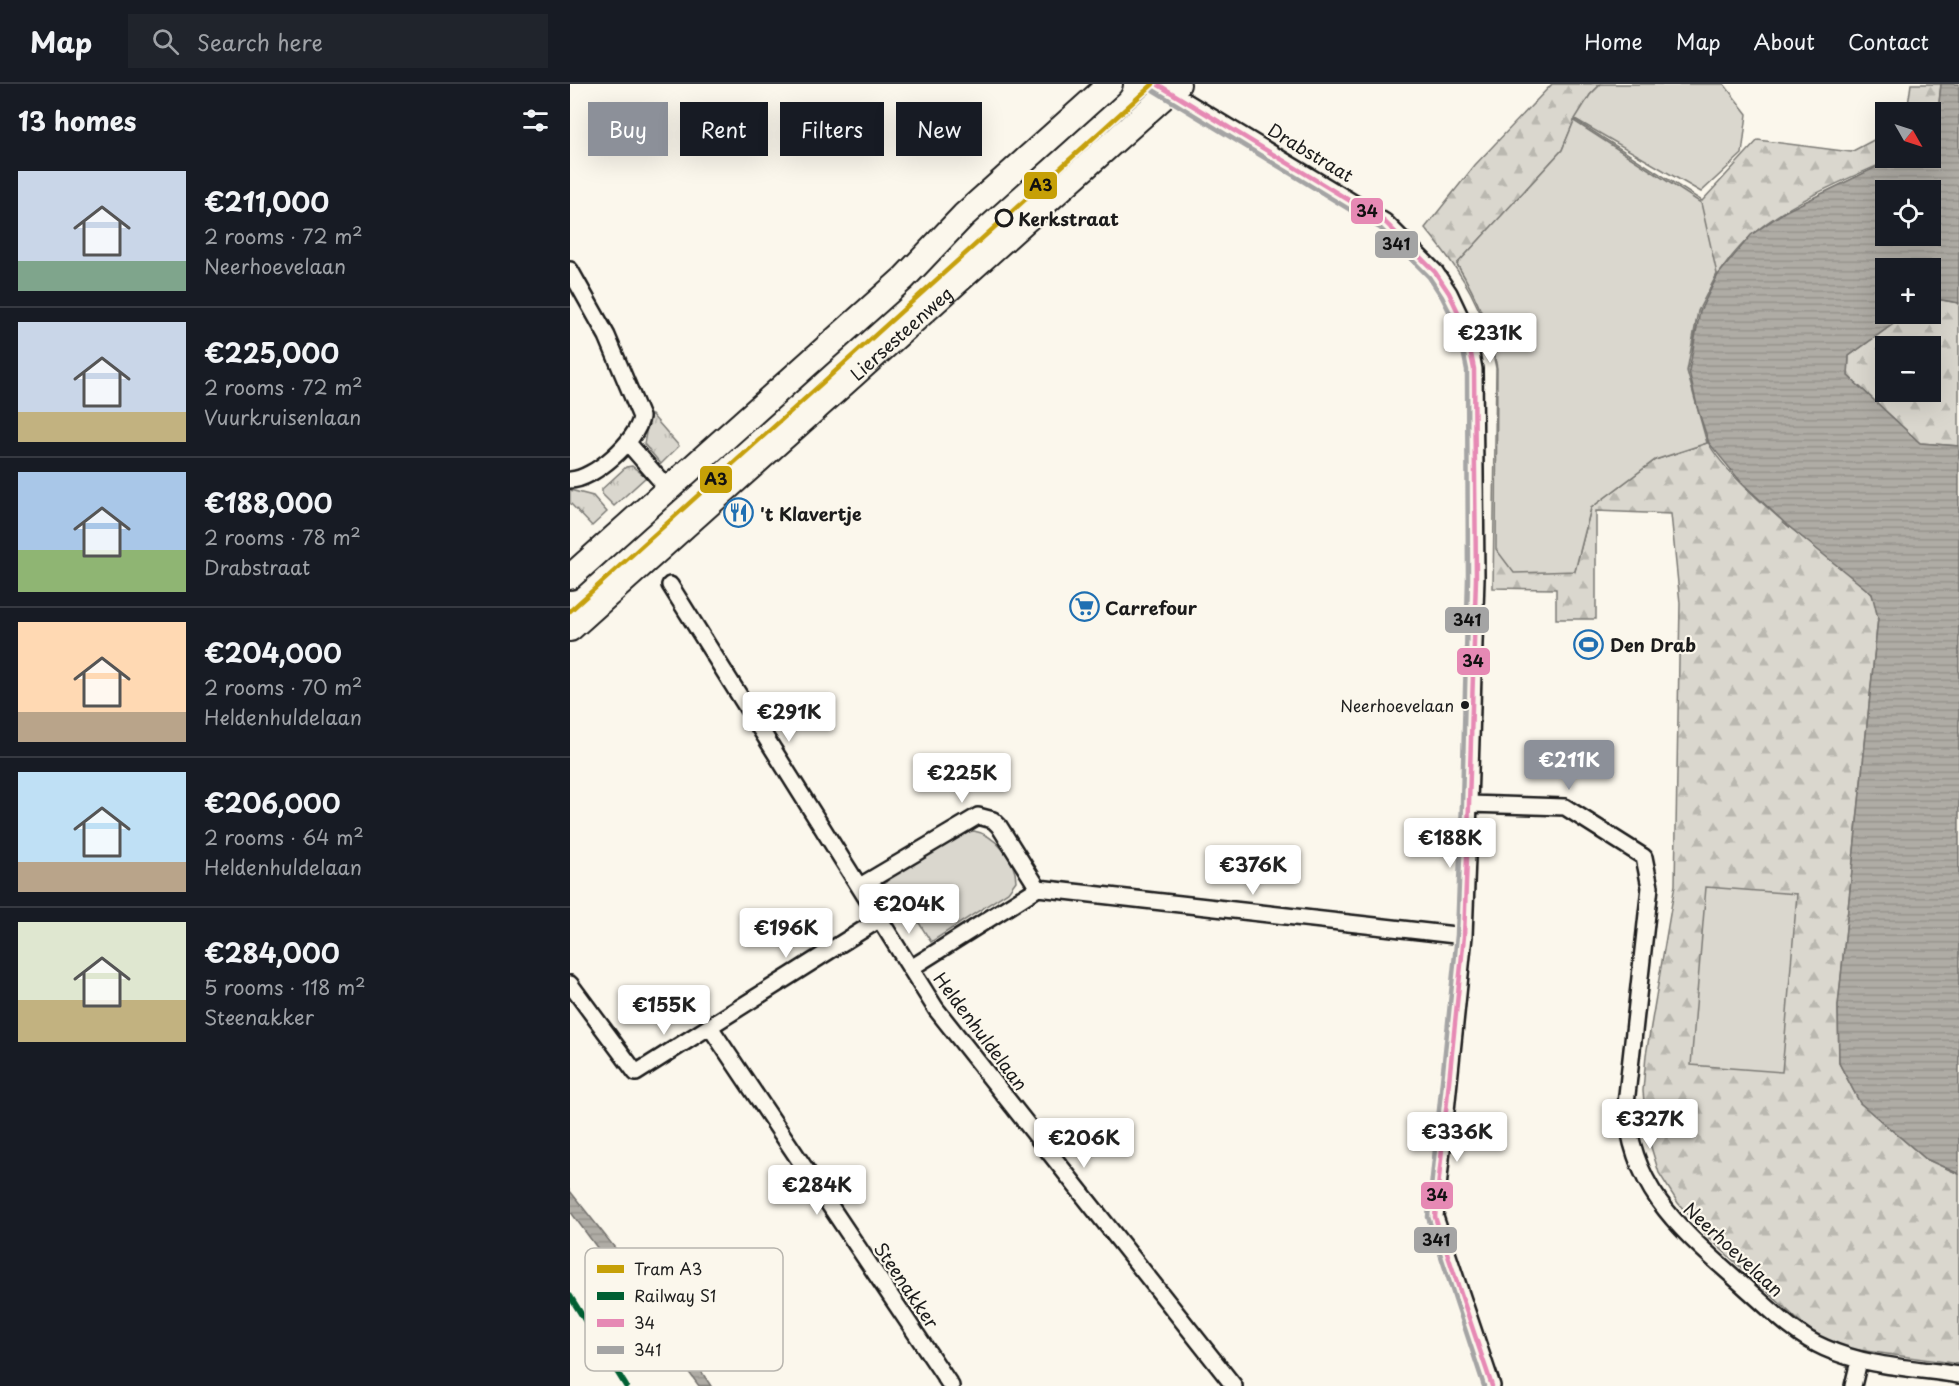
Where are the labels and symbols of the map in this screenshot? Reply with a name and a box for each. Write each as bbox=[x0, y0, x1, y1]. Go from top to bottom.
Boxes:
north arrow bbox=[1875, 102, 1941, 168]
street label: Drabstraat bbox=[1263, 116, 1359, 188]
line badge: A3 bbox=[1023, 171, 1058, 200]
text: A3 bbox=[1029, 172, 1053, 196]
line badge: 34 bbox=[1350, 197, 1384, 225]
text: 34 bbox=[1356, 198, 1378, 222]
place label: Kerkstraat bbox=[1018, 205, 1119, 232]
marker: Kerkstraat bbox=[995, 209, 1013, 227]
line badge: 341 bbox=[1374, 230, 1419, 259]
text: 341 bbox=[1382, 231, 1410, 255]
street label: Liersesteenweg bbox=[843, 279, 958, 386]
pin: €231K bbox=[1448, 313, 1532, 364]
line badge: A3 bbox=[699, 465, 733, 494]
text: A3 bbox=[704, 466, 728, 490]
restaurant icon: 't Klavertje bbox=[723, 497, 755, 529]
place label: 't Klavertje bbox=[760, 500, 862, 527]
supermarket icon: Carrefour bbox=[1068, 591, 1100, 623]
place label: Carrefour bbox=[1105, 594, 1198, 621]
line badge: 341 bbox=[1444, 606, 1490, 634]
text: 341 bbox=[1453, 607, 1481, 631]
sports icon: Den Drab bbox=[1573, 628, 1605, 660]
place label: Den Drab bbox=[1610, 631, 1696, 658]
line badge: 34 bbox=[1456, 647, 1491, 676]
text: 34 bbox=[1462, 648, 1484, 672]
pin: €291K bbox=[747, 692, 831, 743]
place label: Neerhoevelaan bbox=[1340, 693, 1454, 717]
marker: Neerhoevelaan bbox=[1459, 699, 1471, 711]
pin: €211K bbox=[1527, 740, 1611, 791]
pin: €225K bbox=[920, 753, 1004, 804]
pin: €188K bbox=[1408, 818, 1492, 869]
pin: €376K bbox=[1211, 845, 1295, 896]
pin: €204K bbox=[867, 884, 951, 935]
pin: €196K bbox=[744, 908, 828, 959]
street label: Heldenhuldelaan bbox=[927, 966, 1035, 1096]
pin: €155K bbox=[622, 985, 706, 1036]
pin: €327K bbox=[1608, 1099, 1692, 1150]
pin: €336K bbox=[1415, 1112, 1499, 1163]
pin: €206K bbox=[1042, 1118, 1126, 1169]
pin: €284K bbox=[775, 1165, 859, 1216]
line badge: 34 bbox=[1420, 1181, 1454, 1210]
text: 34 bbox=[1426, 1182, 1448, 1206]
street label: Neerhoevelaan bbox=[1678, 1196, 1790, 1302]
line badge: 341 bbox=[1413, 1226, 1458, 1254]
text: 341 bbox=[1422, 1227, 1450, 1251]
street label: Steenakker bbox=[868, 1236, 946, 1334]
legend bbox=[585, 1248, 783, 1371]
text: Tram A3 bbox=[634, 1256, 702, 1280]
text: Railway S1 bbox=[634, 1283, 716, 1307]
text: 34 bbox=[634, 1310, 655, 1334]
text: 341 bbox=[634, 1337, 661, 1361]

